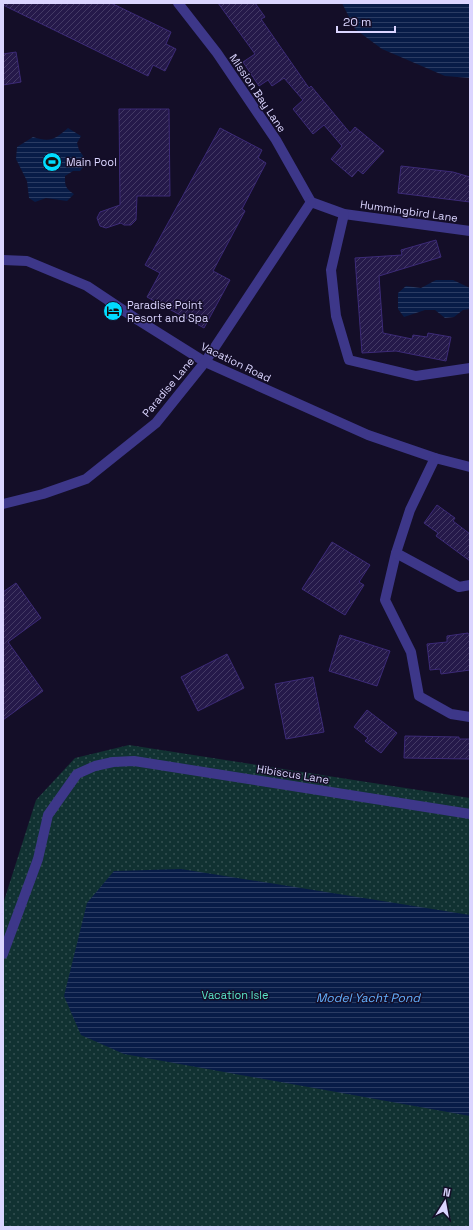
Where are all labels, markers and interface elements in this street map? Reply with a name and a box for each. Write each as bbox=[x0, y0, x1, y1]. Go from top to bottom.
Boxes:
scale bar bbox=[337, 8, 395, 34]
text: 20 m bbox=[343, 14, 371, 30]
street label: Mission Bay Lane bbox=[227, 51, 289, 135]
sports icon: Main Pool bbox=[41, 151, 63, 173]
place label: Main Pool bbox=[66, 155, 117, 169]
street label: Hummingbird Lane bbox=[359, 197, 459, 225]
place label: Paradise Point Resort and Spa bbox=[127, 298, 209, 325]
hotel icon: Paradise Point Resort and Spa bbox=[102, 300, 124, 322]
street label: Vacation Road bbox=[199, 339, 273, 385]
street label: Paradise Lane bbox=[139, 354, 197, 420]
street label: Hibiscus Lane bbox=[256, 761, 330, 787]
park label: Vacation Isle bbox=[202, 988, 268, 1002]
water label: Model Yacht Pond bbox=[316, 990, 421, 1006]
north arrow bbox=[425, 1182, 465, 1222]
text: N bbox=[442, 1185, 452, 1200]

